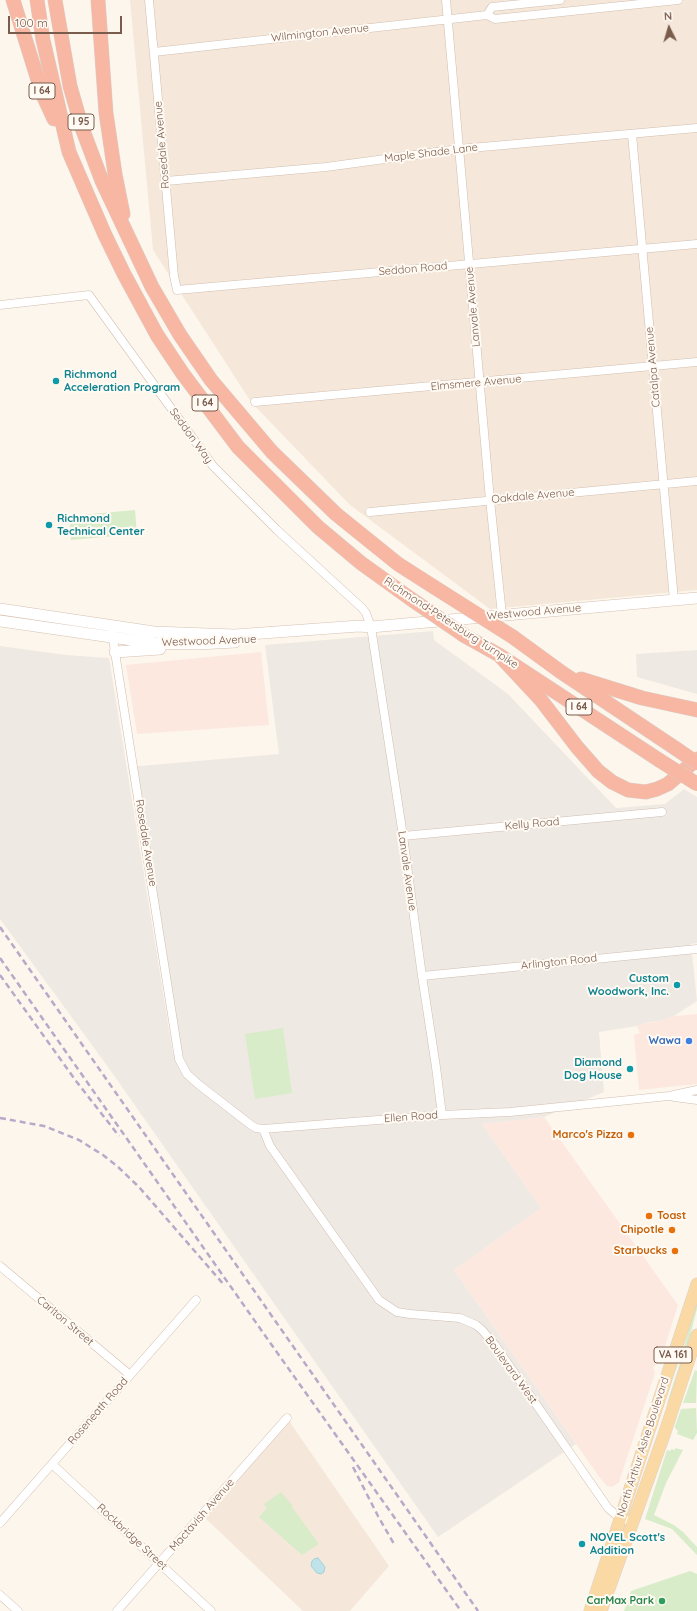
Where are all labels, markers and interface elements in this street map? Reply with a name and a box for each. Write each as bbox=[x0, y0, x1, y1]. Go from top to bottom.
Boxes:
scale bar bbox=[10, 8, 124, 34]
north arrow bbox=[649, 8, 689, 48]
text: N bbox=[663, 9, 673, 23]
text: 100 m bbox=[15, 15, 48, 30]
street label: Wilmington Avenue bbox=[270, 21, 370, 45]
road number: I 64 bbox=[29, 83, 55, 99]
street label: Rosedale Avenue bbox=[152, 101, 172, 189]
road number: I 95 bbox=[68, 114, 94, 130]
street label: Maple Shade Lane bbox=[383, 141, 479, 165]
street label: Seddon Road bbox=[378, 259, 448, 279]
street label: Lanvale Avenue bbox=[463, 266, 483, 348]
street label: Catalpa Avenue bbox=[643, 326, 663, 408]
place label: Richmond Acceleration Program bbox=[64, 368, 180, 394]
street label: Elmsmere Avenue bbox=[430, 372, 522, 394]
marker: Richmond Acceleration Program bbox=[51, 376, 61, 386]
road number: I 64 bbox=[192, 395, 218, 411]
street label: Seddon Way bbox=[167, 406, 215, 466]
street label: Oakdale Avenue bbox=[491, 486, 575, 506]
place label: Richmond Technical Center bbox=[57, 512, 145, 538]
marker: Richmond Technical Center bbox=[44, 520, 54, 530]
street label: Richmond-Petersburg Turnpike bbox=[381, 575, 521, 671]
street label: Westwood Avenue bbox=[486, 601, 582, 623]
street label: Westwood Avenue bbox=[161, 633, 257, 649]
road number: I 64 bbox=[566, 699, 592, 715]
street label: Rosedale Avenue bbox=[133, 799, 159, 887]
street label: Kelly Road bbox=[504, 815, 560, 833]
street label: Lanvale Avenue bbox=[395, 830, 419, 912]
street label: Arlington Road bbox=[520, 951, 598, 973]
place label: Custom Woodwork, Inc. bbox=[588, 972, 669, 998]
marker: Custom Woodwork, Inc. bbox=[672, 980, 682, 990]
place label: Wawa bbox=[648, 1034, 681, 1048]
marker: Wawa bbox=[684, 1036, 694, 1046]
place label: Diamond Dog House bbox=[564, 1056, 622, 1082]
marker: Diamond Dog House bbox=[625, 1064, 635, 1074]
street label: Ellen Road bbox=[384, 1109, 438, 1125]
place label: Marco's Pizza bbox=[552, 1128, 623, 1142]
marker: Marco's Pizza bbox=[626, 1130, 636, 1140]
place label: Toast bbox=[657, 1209, 686, 1223]
marker: Toast bbox=[644, 1211, 654, 1221]
place label: Chipotle bbox=[620, 1223, 664, 1237]
marker: Chipotle bbox=[667, 1225, 677, 1235]
place label: Starbucks bbox=[614, 1244, 667, 1258]
marker: Starbucks bbox=[670, 1246, 680, 1256]
street label: Carlton Street bbox=[34, 1293, 96, 1349]
street label: Boulevard West bbox=[482, 1334, 540, 1406]
road number: VA 161 bbox=[654, 1347, 692, 1363]
street label: Roseneath Road bbox=[65, 1375, 131, 1447]
street label: North Arthur Ashe Boulevard bbox=[614, 1375, 672, 1519]
street label: Mactavish Avenue bbox=[167, 1476, 237, 1554]
street label: Rockbridge Street bbox=[94, 1501, 170, 1573]
place label: NOVEL Scott's Addition bbox=[590, 1531, 665, 1557]
marker: NOVEL Scott's Addition bbox=[577, 1539, 587, 1549]
place label: CarMax Park bbox=[587, 1594, 654, 1608]
marker: CarMax Park bbox=[657, 1596, 667, 1606]

